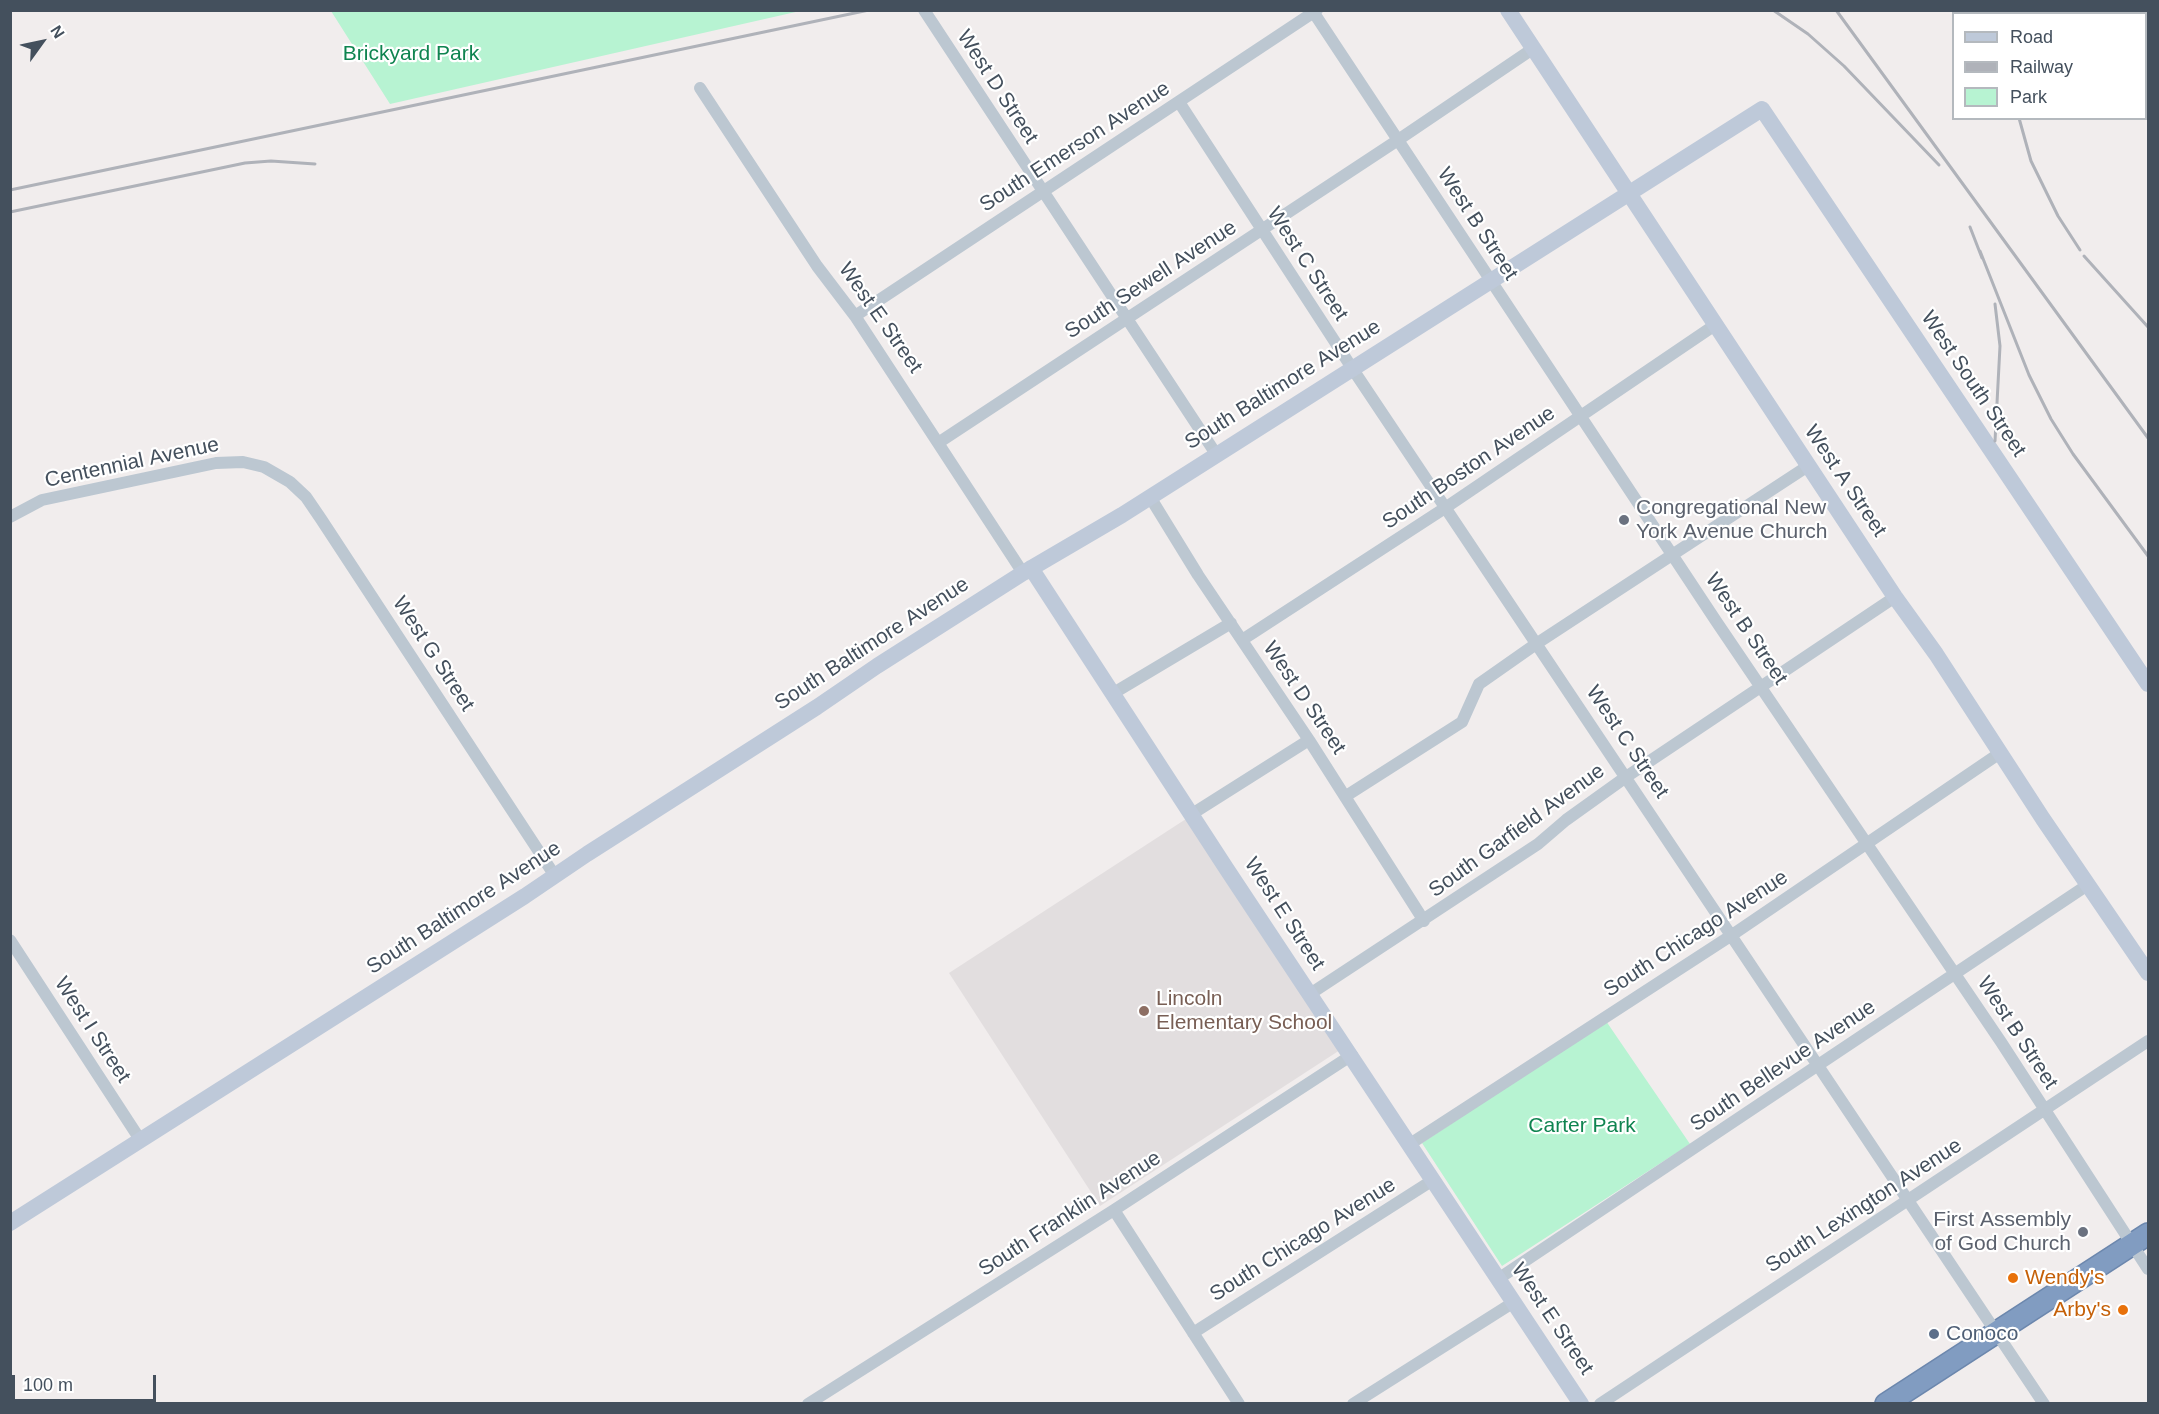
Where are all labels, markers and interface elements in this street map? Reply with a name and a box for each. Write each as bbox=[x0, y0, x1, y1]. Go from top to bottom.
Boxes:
north arrow bbox=[12, 12, 72, 72]
legend bbox=[1952, 12, 2147, 120]
text: N bbox=[47, 22, 68, 41]
street label: West D Street bbox=[951, 25, 1043, 149]
text: Road bbox=[2010, 27, 2053, 47]
park label: Brickyard Park bbox=[343, 41, 479, 67]
text: Railway bbox=[2010, 57, 2073, 77]
street label: South Emerson Avenue bbox=[975, 76, 1175, 218]
text: Park bbox=[2010, 87, 2047, 107]
street label: West B Street bbox=[1431, 163, 1523, 285]
street label: West C Street bbox=[1261, 202, 1353, 326]
street label: South Sewell Avenue bbox=[1061, 215, 1241, 345]
street label: West E Street bbox=[833, 258, 927, 378]
street label: West South Street bbox=[1915, 306, 2031, 462]
street label: South Baltimore Avenue bbox=[1180, 314, 1386, 456]
street label: South Boston Avenue bbox=[1378, 401, 1560, 535]
street label: West A Street bbox=[1798, 420, 1892, 542]
street label: Centennial Avenue bbox=[43, 432, 221, 494]
place label: Congregational New York Avenue Church bbox=[1636, 495, 1827, 545]
marker: Congregational New York Avenue Church bbox=[1617, 513, 1631, 527]
street label: West B Street bbox=[1699, 568, 1793, 690]
street label: South Baltimore Avenue bbox=[770, 572, 974, 716]
street label: West G Street bbox=[387, 592, 479, 716]
street label: West D Street bbox=[1257, 637, 1351, 759]
street label: West C Street bbox=[1580, 681, 1674, 803]
street label: South Garfield Avenue bbox=[1424, 759, 1610, 903]
street label: South Baltimore Avenue bbox=[362, 836, 566, 980]
street label: West E Street bbox=[1238, 853, 1330, 975]
street label: South Chicago Avenue bbox=[1599, 865, 1793, 1003]
street label: West I Street bbox=[48, 972, 136, 1088]
street label: West B Street bbox=[1971, 972, 2063, 1094]
place label: Lincoln Elementary School bbox=[1156, 986, 1332, 1036]
street label: South Bellevue Avenue bbox=[1686, 995, 1880, 1137]
marker: Lincoln Elementary School bbox=[1137, 1004, 1151, 1018]
park label: Carter Park bbox=[1528, 1113, 1636, 1139]
street label: South Lexington Avenue bbox=[1761, 1133, 1967, 1279]
street label: South Franklin Avenue bbox=[974, 1146, 1166, 1282]
street label: South Chicago Avenue bbox=[1205, 1172, 1401, 1308]
place label: First Assembly of God Church bbox=[1933, 1207, 2071, 1257]
marker: First Assembly of God Church bbox=[2076, 1225, 2090, 1239]
street label: West E Street bbox=[1505, 1258, 1599, 1380]
place label: Wendy's bbox=[2025, 1265, 2104, 1291]
marker: Wendy's bbox=[2006, 1271, 2020, 1285]
place label: Arby's bbox=[2053, 1297, 2111, 1323]
marker: Arby's bbox=[2116, 1303, 2130, 1317]
place label: Conoco bbox=[1946, 1321, 2018, 1347]
marker: Conoco bbox=[1927, 1327, 1941, 1341]
scale bar bbox=[15, 1363, 159, 1401]
text: 100 m bbox=[23, 1375, 73, 1395]

